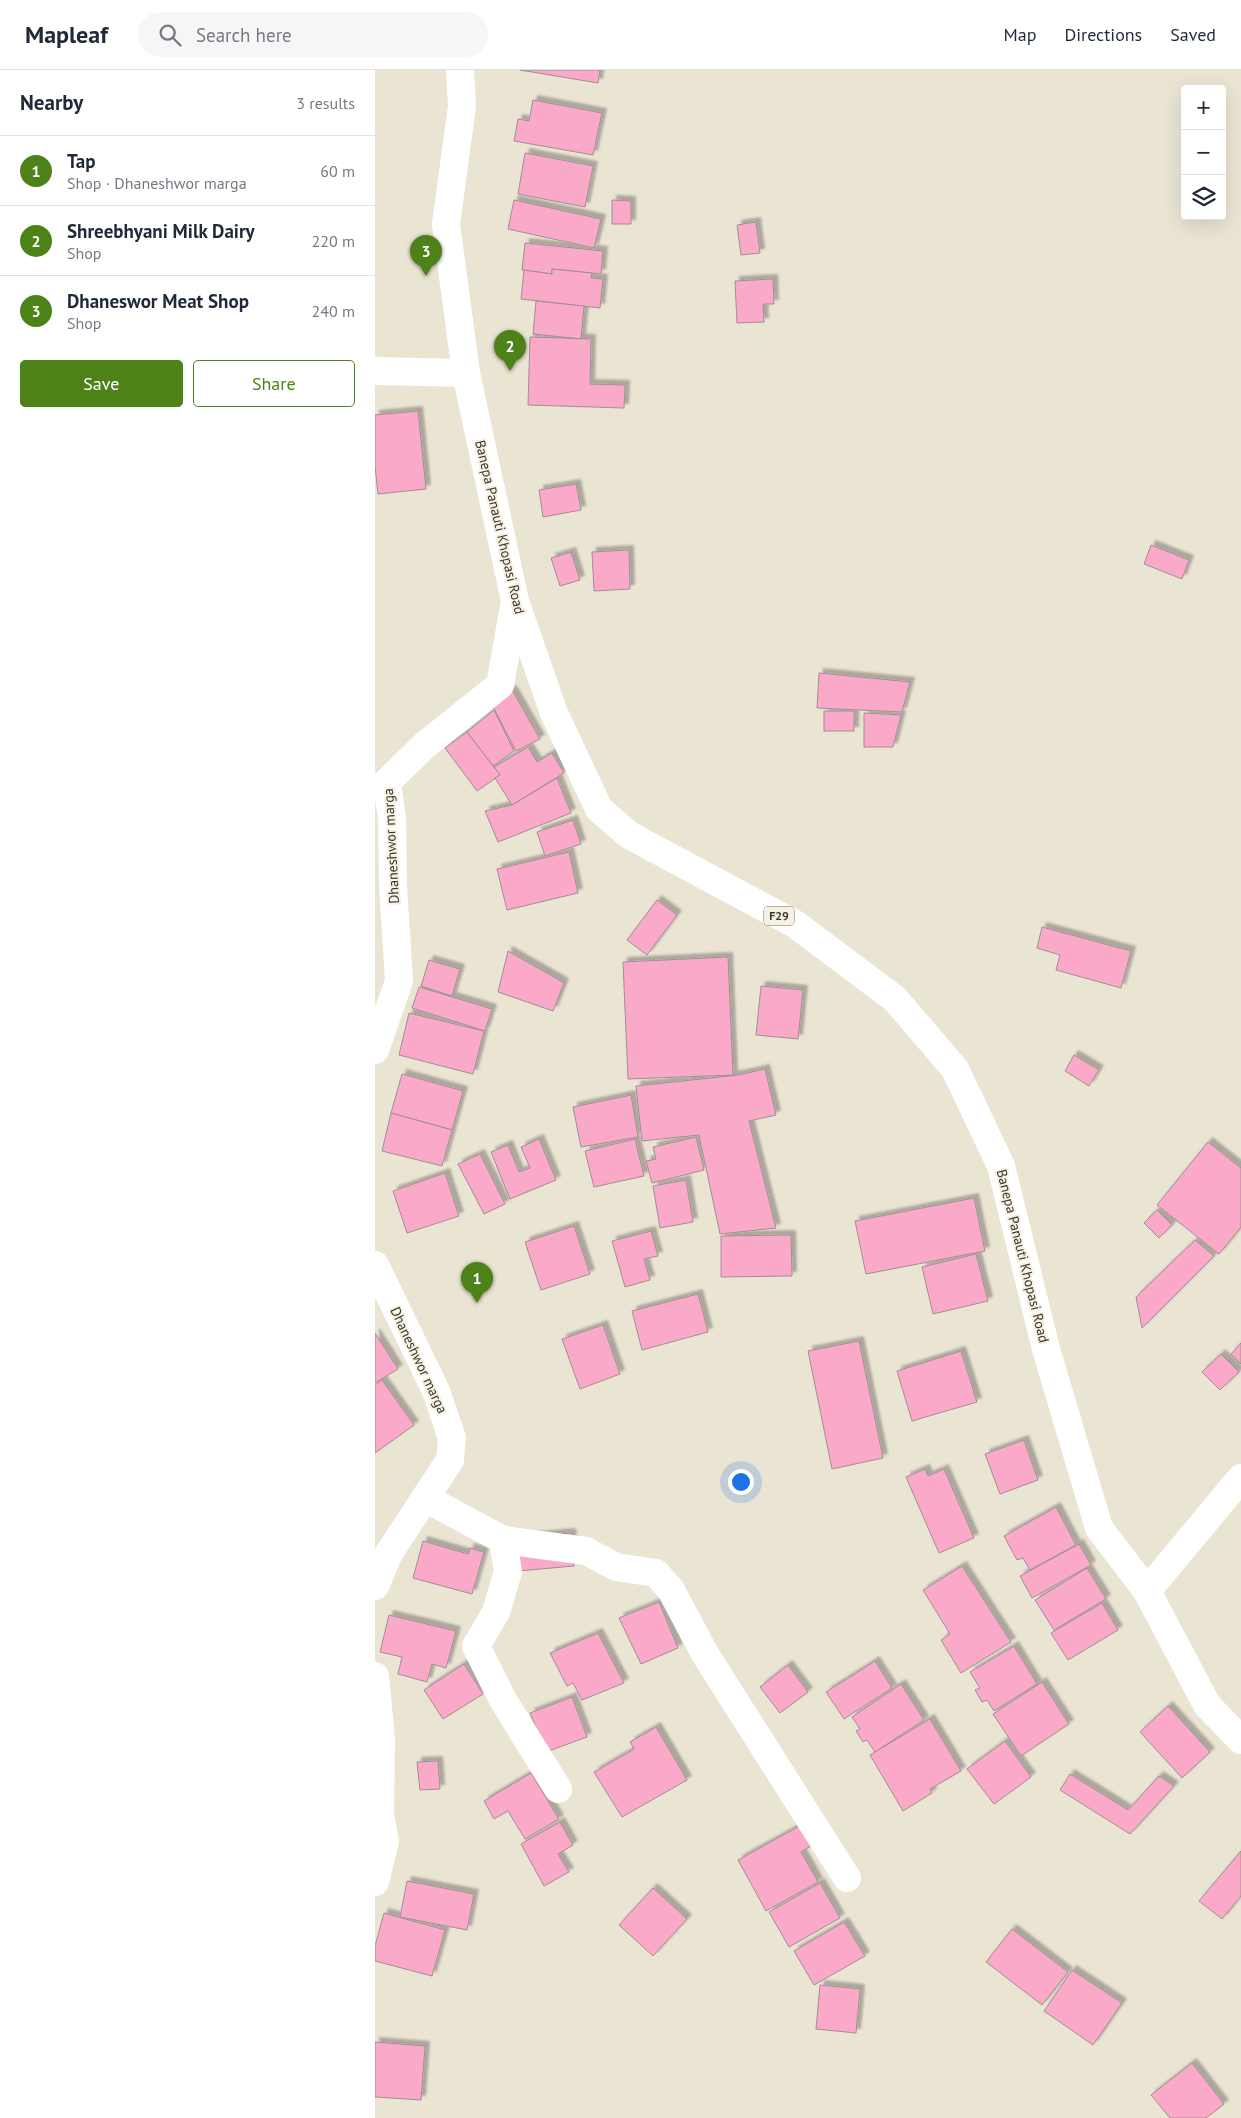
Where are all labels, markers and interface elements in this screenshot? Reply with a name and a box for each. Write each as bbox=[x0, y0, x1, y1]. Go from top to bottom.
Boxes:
search box bbox=[138, 12, 488, 57]
text: Mapleaf bbox=[25, 19, 108, 50]
icon: search bbox=[156, 21, 184, 49]
text: Search here bbox=[196, 23, 292, 47]
text: Map bbox=[1004, 23, 1036, 46]
text: Directions bbox=[1064, 23, 1142, 46]
text: Saved bbox=[1170, 23, 1216, 46]
map controls bbox=[1181, 85, 1226, 220]
button: + bbox=[1181, 85, 1226, 130]
text: Nearby bbox=[20, 89, 83, 116]
text: 3 results bbox=[296, 93, 355, 113]
button: − bbox=[1181, 130, 1226, 175]
text: Tap bbox=[67, 149, 95, 173]
text: 1 bbox=[31, 161, 41, 181]
text: 60 m bbox=[320, 161, 355, 181]
text: Shop · Dhaneshwor marga bbox=[67, 173, 247, 193]
button: layers bbox=[1181, 175, 1226, 220]
text: Shreebhyani Milk Dairy bbox=[67, 219, 255, 243]
text: 2 bbox=[31, 231, 41, 251]
text: 220 m bbox=[312, 231, 355, 251]
pin: 3 bbox=[410, 235, 442, 276]
text: Shop bbox=[67, 243, 101, 263]
text: Dhaneswor Meat Shop bbox=[67, 289, 249, 313]
text: 3 bbox=[31, 301, 41, 321]
text: 240 m bbox=[312, 301, 355, 321]
text: Shop bbox=[67, 313, 101, 333]
pin: 2 bbox=[494, 330, 526, 371]
button: Save bbox=[20, 360, 183, 407]
button: Share bbox=[193, 360, 355, 407]
street label: Banepa Panauti Khopasi Road bbox=[471, 438, 529, 616]
street label: Dhaneshwor marga bbox=[379, 788, 403, 904]
road number: F29 bbox=[764, 906, 794, 926]
street label: Banepa Panauti Khopasi Road bbox=[993, 1167, 1053, 1345]
pin: 1 bbox=[461, 1262, 493, 1303]
street label: Dhaneshwor marga bbox=[386, 1304, 452, 1416]
your location bbox=[728, 1469, 754, 1495]

